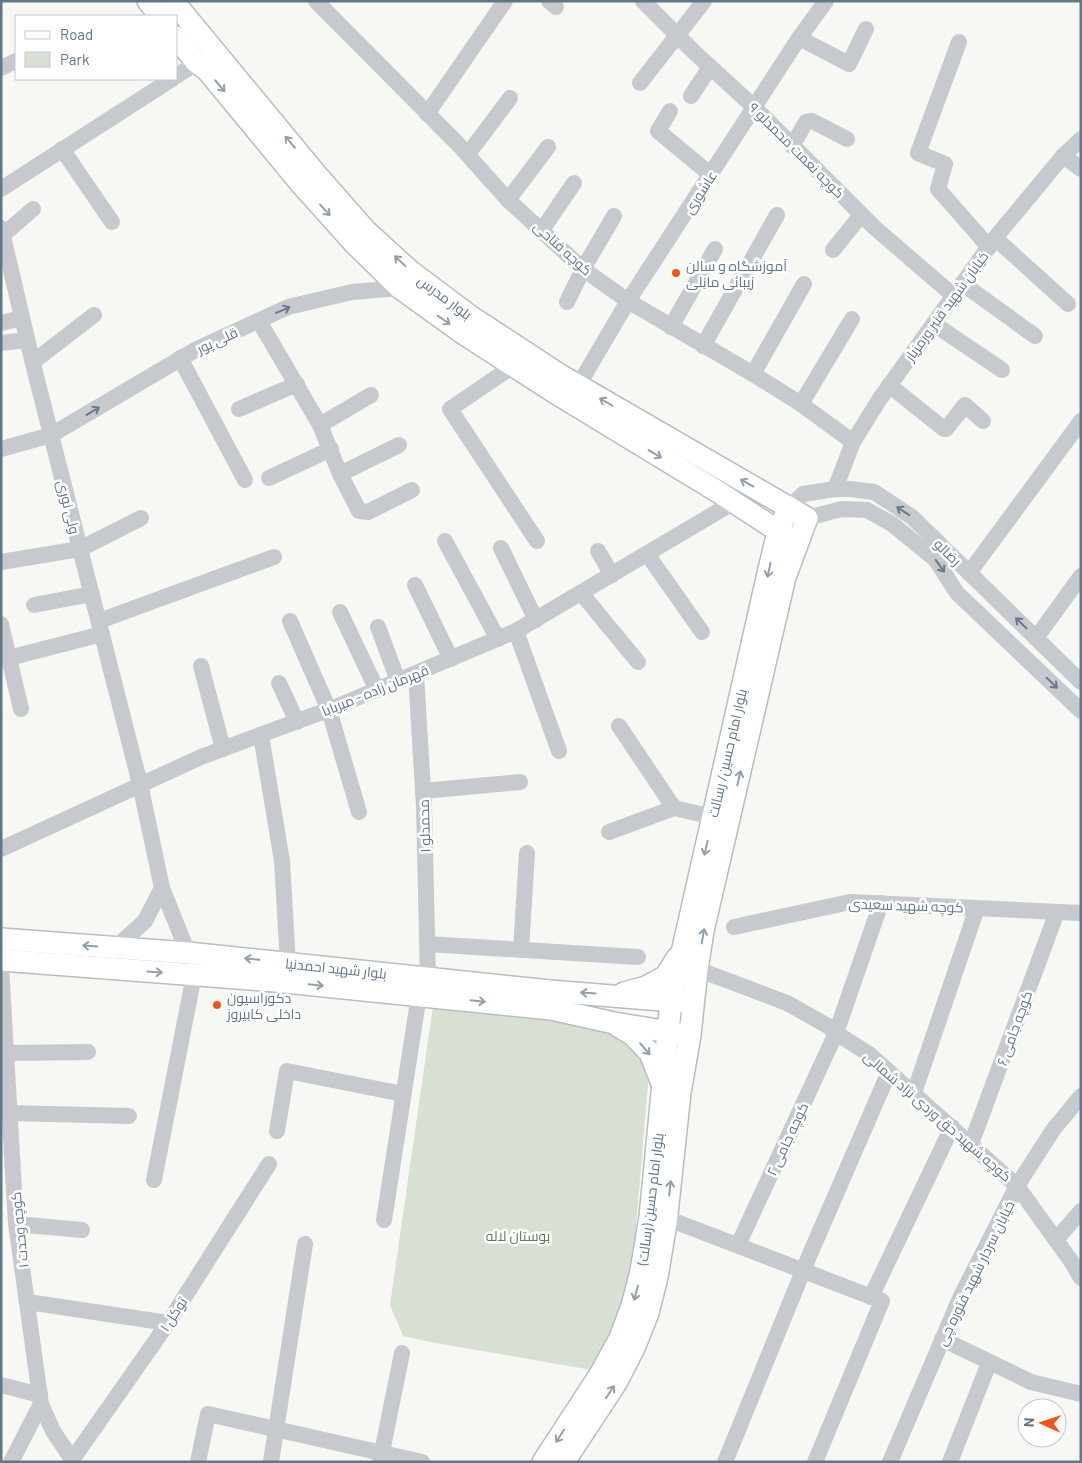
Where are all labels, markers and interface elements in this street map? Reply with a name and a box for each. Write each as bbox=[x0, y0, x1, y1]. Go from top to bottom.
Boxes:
legend bbox=[15, 15, 178, 80]
text: Road bbox=[60, 25, 93, 43]
text: Park bbox=[60, 50, 90, 68]
one-way arrow bbox=[214, 79, 225, 92]
street label: کوچه نعمت محمدلو ۹ bbox=[744, 99, 848, 203]
one-way arrow bbox=[284, 136, 295, 149]
street label: عاشوری bbox=[680, 167, 720, 217]
one-way arrow bbox=[319, 204, 331, 217]
street label: کوچه فتاحی bbox=[529, 217, 596, 280]
street label: خیابان شهید قنبر ورمزیار bbox=[900, 248, 991, 365]
one-way arrow bbox=[393, 255, 406, 267]
place label: آموزشگاه و سالن زیبائی مانِلی bbox=[686, 257, 787, 290]
marker: آموزشگاه و سالن زیبائی مانِلی bbox=[670, 267, 682, 279]
street label: بلوار مدرس bbox=[415, 271, 475, 323]
one-way arrow bbox=[275, 305, 290, 315]
one-way arrow bbox=[437, 315, 451, 325]
street label: قلی پور bbox=[193, 323, 241, 359]
one-way arrow bbox=[598, 397, 613, 407]
one-way arrow bbox=[86, 405, 100, 415]
one-way arrow bbox=[647, 449, 661, 459]
street label: ولی نوری bbox=[54, 478, 84, 536]
one-way arrow bbox=[739, 478, 754, 488]
one-way arrow bbox=[897, 506, 911, 516]
street label: رضالو bbox=[931, 535, 965, 569]
one-way arrow bbox=[935, 559, 945, 573]
one-way arrow bbox=[763, 562, 773, 578]
one-way arrow bbox=[1015, 617, 1027, 629]
street label: قهرمان زاده - میربابا bbox=[319, 661, 431, 719]
one-way arrow bbox=[1046, 677, 1058, 689]
street label: بلوار امام حسین/ رسالت bbox=[704, 687, 752, 819]
one-way arrow bbox=[735, 770, 744, 786]
street label: محمدلو ۱ bbox=[415, 799, 433, 853]
one-way arrow bbox=[701, 840, 710, 856]
street label: کوچه شهید سعیدی bbox=[848, 894, 964, 918]
one-way arrow bbox=[698, 929, 708, 945]
one-way arrow bbox=[82, 941, 98, 950]
street label: بلوار شهید احمدنیا bbox=[284, 954, 388, 982]
one-way arrow bbox=[244, 955, 260, 964]
one-way arrow bbox=[146, 967, 162, 976]
one-way arrow bbox=[308, 980, 324, 990]
street label: کوچه جامی ۶ bbox=[993, 988, 1037, 1068]
place label: دکوراسیون داخلی کابیروز bbox=[226, 989, 301, 1022]
one-way arrow bbox=[580, 989, 596, 998]
one-way arrow bbox=[470, 996, 486, 1006]
marker: دکوراسیون داخلی کابیروز bbox=[211, 999, 223, 1011]
one-way arrow bbox=[640, 1042, 651, 1055]
street label: کوچه شهید حق وردی نژاد شمالی bbox=[859, 1047, 1015, 1186]
street label: کوچه جامی ۲ bbox=[763, 1100, 813, 1179]
street label: بلوار امام حسین (رسالت) bbox=[633, 1132, 669, 1267]
one-way arrow bbox=[665, 1180, 675, 1196]
street label: کوچه وحدت ۱ bbox=[7, 1191, 33, 1269]
street label: خیابان سردار شهید فتوره چی bbox=[932, 1198, 1019, 1349]
park label: بوستان لاله bbox=[486, 1227, 550, 1244]
one-way arrow bbox=[630, 1284, 640, 1300]
street label: توکل ۱ bbox=[156, 1293, 190, 1334]
one-way arrow bbox=[605, 1385, 615, 1399]
north arrow bbox=[1017, 1398, 1067, 1448]
text: N bbox=[1020, 1417, 1037, 1427]
one-way arrow bbox=[555, 1428, 565, 1442]

